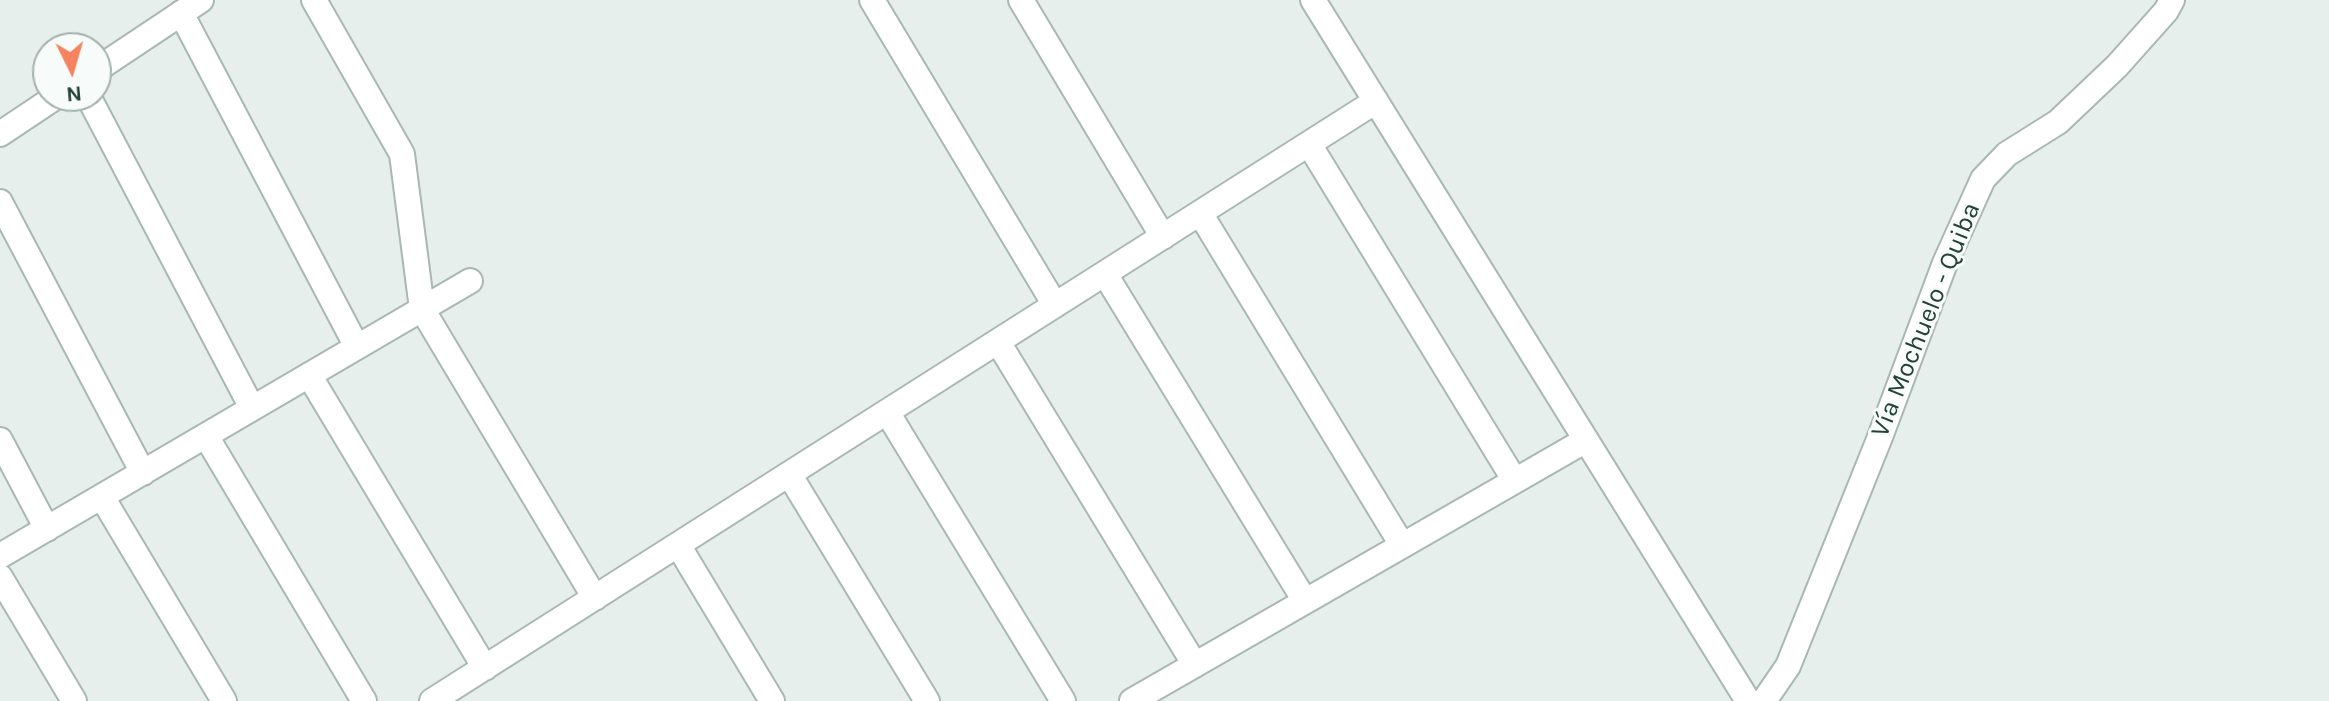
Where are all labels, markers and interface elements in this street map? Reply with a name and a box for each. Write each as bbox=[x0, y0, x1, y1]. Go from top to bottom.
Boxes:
north arrow bbox=[32, 32, 112, 112]
text: N bbox=[65, 80, 83, 108]
street label: Vía Mochuelo - Quiba bbox=[1865, 198, 1987, 442]

